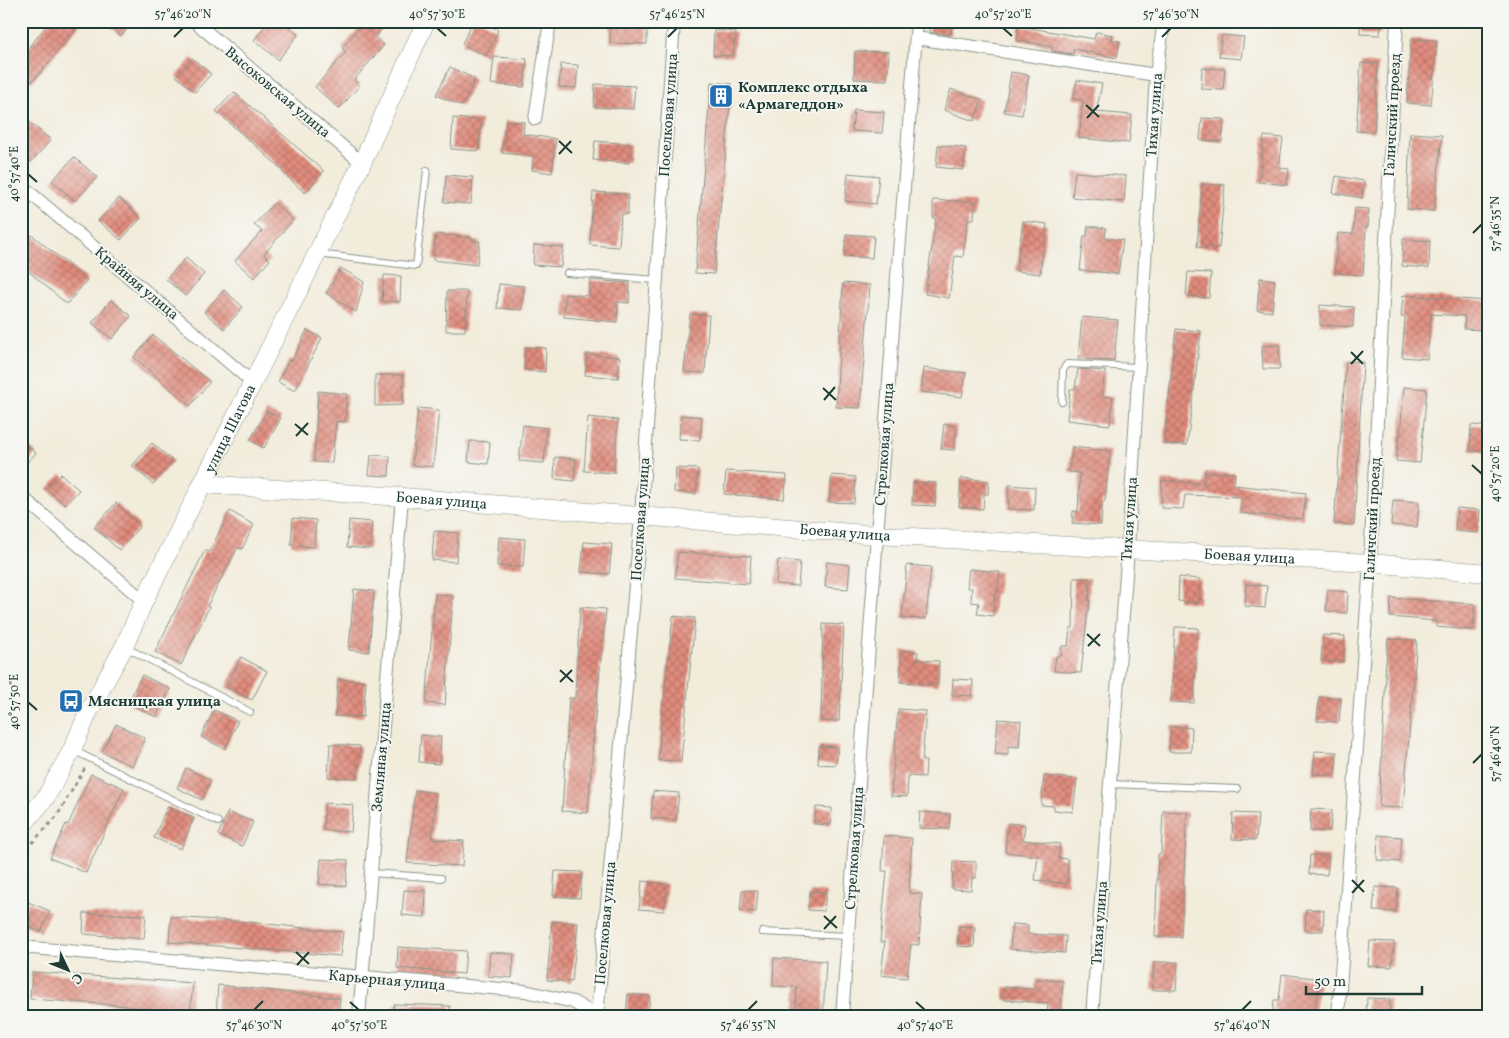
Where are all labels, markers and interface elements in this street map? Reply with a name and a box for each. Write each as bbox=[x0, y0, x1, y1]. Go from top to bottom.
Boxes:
text: 57°46'20"N bbox=[155, 7, 211, 23]
text: 40°57'30"E bbox=[409, 7, 465, 23]
text: 57°46'25"N bbox=[649, 7, 705, 23]
text: 40°57'20"E bbox=[975, 7, 1031, 23]
text: 57°46'30"N bbox=[1143, 7, 1199, 23]
street label: Высоковская улица bbox=[220, 43, 334, 144]
street label: Поселковая улица bbox=[655, 52, 684, 178]
street label: Галичский проезд bbox=[1380, 52, 1407, 177]
street label: Тихая улица bbox=[1142, 72, 1169, 158]
place label: Комплекс отдыха «Армагеддон» bbox=[738, 78, 868, 116]
building icon: Комплекс отдыха «Армагеддон» bbox=[708, 83, 734, 109]
text: 40°57'40"E bbox=[7, 146, 23, 202]
text: 57°46'35"N bbox=[1488, 196, 1504, 252]
street label: Крайняя улица bbox=[89, 243, 183, 326]
street label: улица Шагова bbox=[200, 381, 262, 477]
street label: Стрелковая улица bbox=[871, 382, 900, 507]
text: 40°57'20"E bbox=[1488, 446, 1504, 502]
street label: Поселковая улица bbox=[627, 456, 656, 582]
street label: Галичский проезд bbox=[1360, 456, 1387, 581]
street label: Тихая улица bbox=[1117, 476, 1144, 562]
street label: Боевая улица bbox=[395, 488, 488, 516]
street label: Боевая улица bbox=[799, 520, 891, 548]
street label: Боевая улица bbox=[1203, 545, 1296, 571]
text: 40°57'50"E bbox=[7, 674, 23, 730]
bus stop icon: Мясницкая улица bbox=[58, 688, 84, 714]
place label: Мясницкая улица bbox=[88, 692, 221, 713]
street label: Земляная улица bbox=[367, 701, 398, 813]
text: 57°46'40"N bbox=[1488, 726, 1504, 782]
street label: Стрелковая улица bbox=[841, 786, 870, 911]
street label: Поселковая улица bbox=[591, 860, 622, 986]
street label: Тихая улица bbox=[1087, 880, 1114, 966]
north arrow bbox=[42, 946, 92, 996]
scale bar bbox=[1306, 963, 1423, 995]
street label: Карьерная улица bbox=[327, 966, 446, 997]
text: С bbox=[66, 968, 86, 988]
text: 50 m bbox=[1314, 972, 1346, 993]
text: 57°46'30"N bbox=[226, 1018, 282, 1034]
text: 40°57'50"E bbox=[331, 1018, 387, 1034]
text: 57°46'35"N bbox=[720, 1018, 776, 1034]
text: 40°57'40"E bbox=[897, 1018, 953, 1034]
text: 57°46'40"N bbox=[1214, 1018, 1270, 1034]

